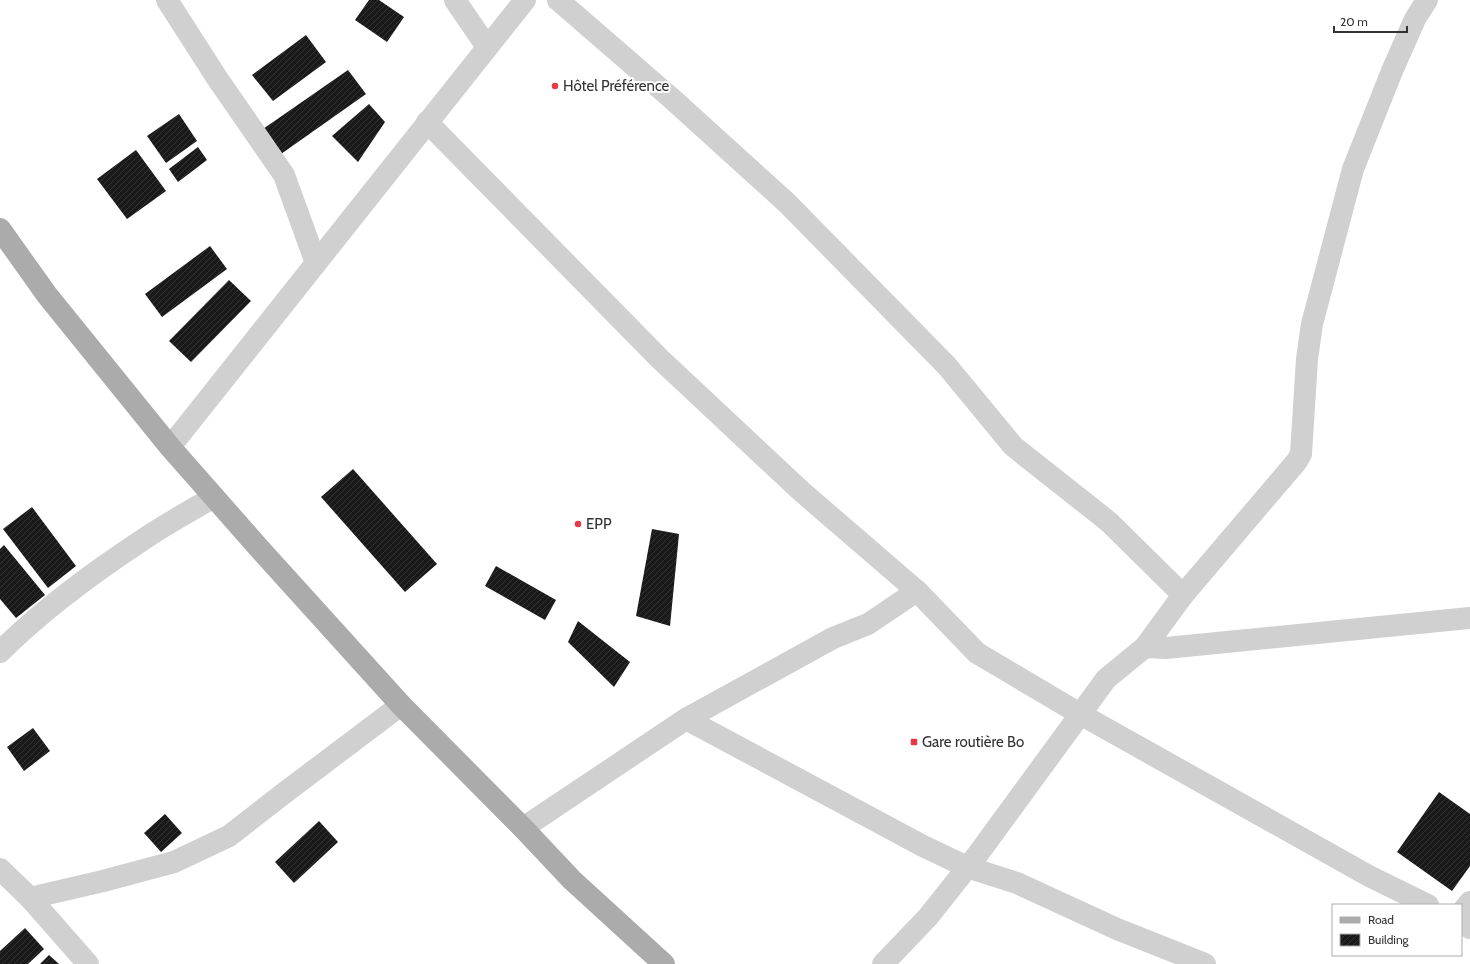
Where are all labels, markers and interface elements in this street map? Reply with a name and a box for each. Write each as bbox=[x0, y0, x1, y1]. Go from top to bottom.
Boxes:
scale bar bbox=[1334, 8, 1407, 34]
text: 20 m bbox=[1340, 14, 1368, 29]
place label: Hôtel Préférence bbox=[563, 77, 670, 95]
marker: Hôtel Préférence bbox=[550, 81, 560, 91]
place label: EPP bbox=[586, 515, 612, 533]
marker: EPP bbox=[573, 519, 583, 529]
place label: Gare routière Bo bbox=[922, 733, 1024, 751]
marker: Gare routière Bo bbox=[909, 737, 919, 747]
legend bbox=[1332, 904, 1462, 956]
text: Road bbox=[1368, 912, 1394, 927]
text: Building bbox=[1368, 932, 1410, 947]

